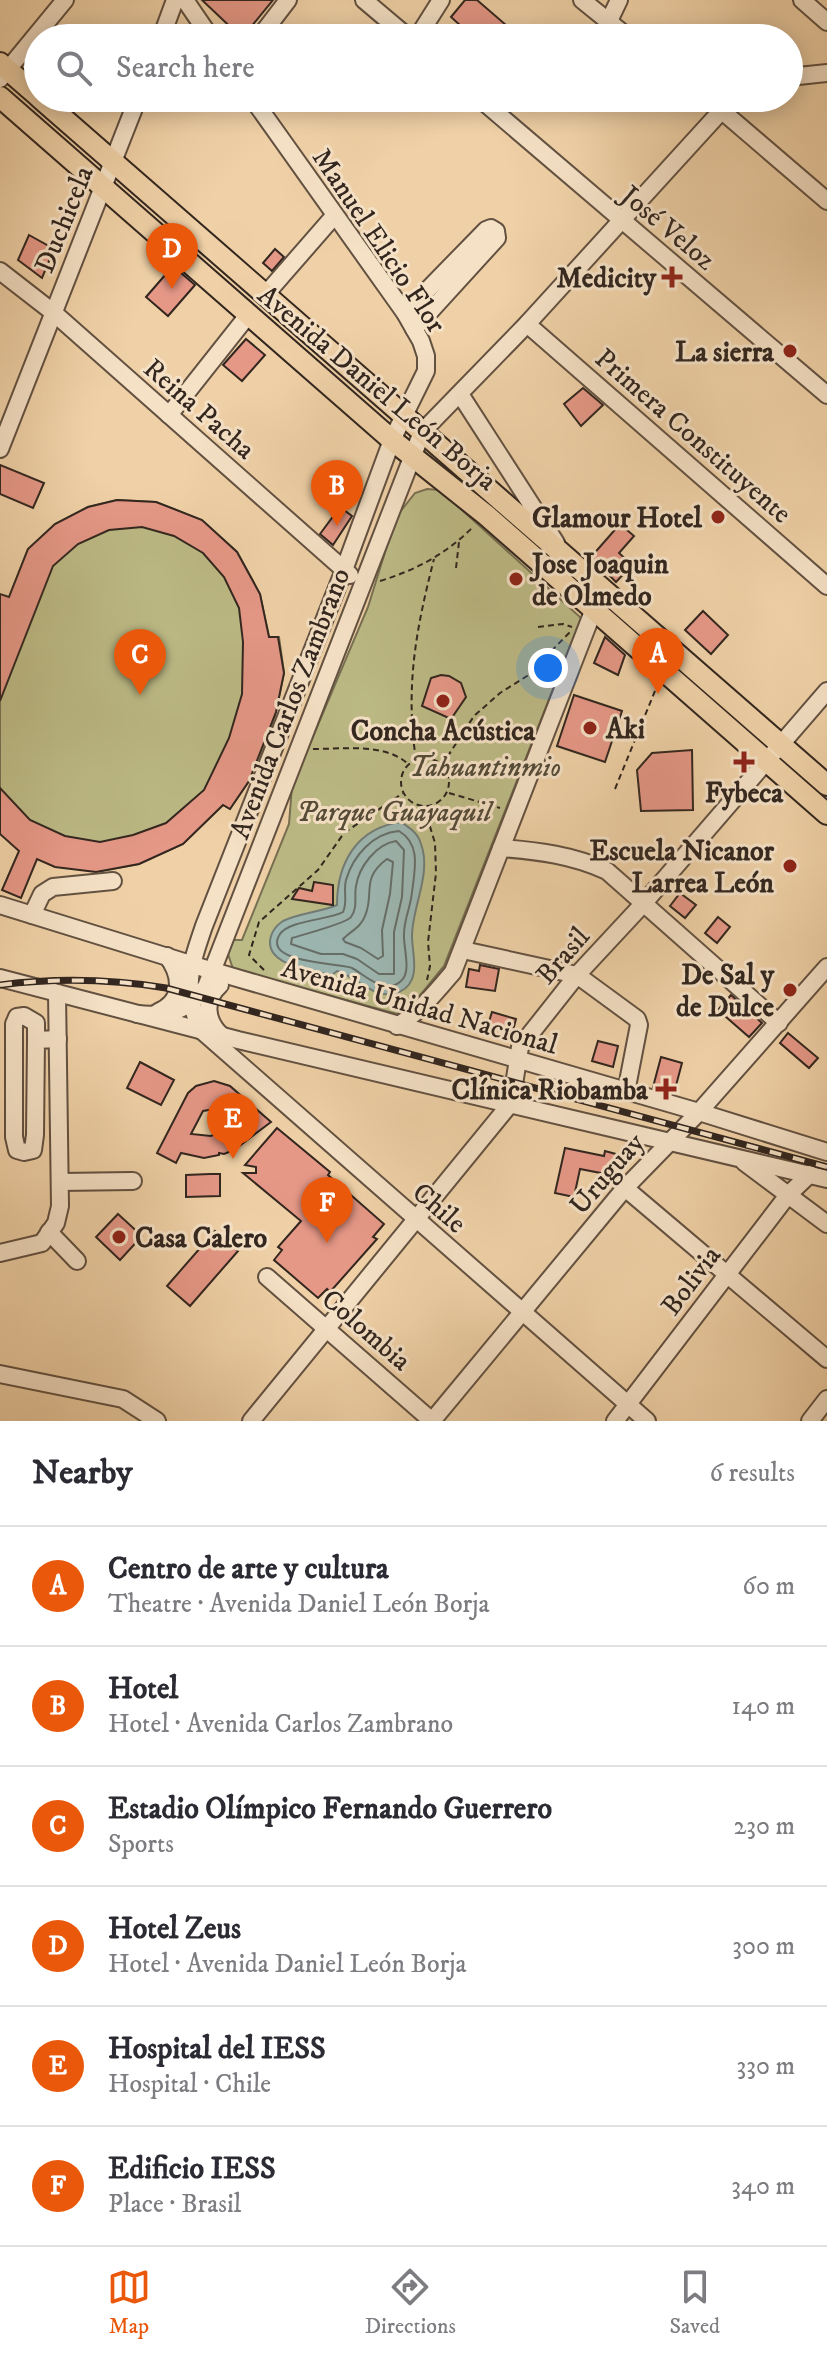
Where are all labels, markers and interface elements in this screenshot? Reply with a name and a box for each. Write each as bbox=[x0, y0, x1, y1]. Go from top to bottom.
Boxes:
search box bbox=[24, 24, 803, 112]
icon: search bbox=[52, 46, 96, 90]
text: Search here bbox=[116, 50, 255, 87]
street label: Manuel Elicio Flor bbox=[304, 142, 454, 340]
street label: Duchicela bbox=[27, 161, 102, 278]
street label: José Veloz bbox=[611, 176, 723, 278]
pin: D bbox=[146, 223, 198, 289]
place label: Medicity bbox=[557, 261, 657, 296]
marker: Medicity bbox=[663, 268, 681, 286]
street label: Avenida Daniel León Borja bbox=[252, 277, 504, 497]
place label: La sierra bbox=[675, 335, 775, 370]
street label: Primera Constituyente bbox=[587, 341, 799, 531]
marker: La sierra bbox=[781, 342, 799, 360]
street label: Reina Pacha bbox=[136, 351, 262, 467]
pin: B bbox=[311, 460, 363, 526]
place label: Glamour Hotel bbox=[532, 501, 703, 536]
marker: Glamour Hotel bbox=[709, 508, 727, 526]
place label: Jose Joaquin de Olmedo bbox=[529, 547, 669, 614]
street label: Avenida Carlos Zambrano bbox=[223, 563, 358, 844]
marker: Jose Joaquin de Olmedo bbox=[507, 570, 525, 588]
pin: A bbox=[632, 628, 684, 694]
pin: C bbox=[114, 629, 166, 695]
your location bbox=[528, 648, 568, 688]
marker: Concha Acústica bbox=[434, 692, 452, 710]
place label: Aki bbox=[605, 712, 645, 747]
place label: Concha Acústica bbox=[351, 714, 536, 749]
marker: Aki bbox=[581, 719, 599, 737]
park label: Tahuantinmio bbox=[409, 750, 561, 785]
marker: Fybeca bbox=[735, 753, 753, 771]
place label: Fybeca bbox=[705, 776, 784, 811]
park label: Parque Guayaquil bbox=[296, 795, 494, 831]
place label: Escuela Nicanor Larrea León bbox=[589, 834, 775, 901]
marker: Escuela Nicanor Larrea León bbox=[781, 857, 799, 875]
street label: Brasil bbox=[529, 920, 598, 992]
street label: Avenida Unidad Nacional bbox=[277, 950, 562, 1063]
place label: De Sal y de Dulce bbox=[676, 958, 775, 1025]
marker: De Sal y de Dulce bbox=[781, 981, 799, 999]
place label: Clínica Riobamba bbox=[452, 1073, 649, 1108]
marker: Clínica Riobamba bbox=[655, 1078, 677, 1100]
pin: E bbox=[207, 1093, 259, 1159]
street label: Uruguay bbox=[562, 1125, 653, 1222]
street label: Chile bbox=[405, 1175, 473, 1241]
pin: F bbox=[301, 1177, 353, 1243]
place label: Casa Calero bbox=[135, 1221, 268, 1256]
marker: Casa Calero bbox=[110, 1228, 128, 1246]
street label: Bolivia bbox=[654, 1239, 729, 1323]
street label: Colombia bbox=[314, 1282, 418, 1379]
text: Nearby bbox=[32, 1452, 133, 1494]
text: 6 results bbox=[709, 1457, 795, 1490]
text: Centro de arte y cultura bbox=[108, 1551, 389, 1588]
text: A bbox=[50, 1570, 66, 1603]
text: 60 m bbox=[742, 1570, 795, 1603]
text: Theatre · Avenida Daniel León Borja bbox=[108, 1588, 489, 1621]
text: Hotel bbox=[108, 1671, 178, 1708]
text: B bbox=[50, 1690, 66, 1723]
text: 140 m bbox=[731, 1690, 795, 1723]
text: Hotel · Avenida Carlos Zambrano bbox=[108, 1708, 453, 1741]
text: Estadio Olímpico Fernando Guerrero bbox=[108, 1791, 552, 1828]
text: C bbox=[49, 1810, 67, 1843]
text: 230 m bbox=[733, 1810, 795, 1843]
text: Sports bbox=[108, 1828, 174, 1861]
text: Hotel Zeus bbox=[108, 1911, 241, 1948]
text: D bbox=[48, 1930, 68, 1963]
text: 300 m bbox=[732, 1930, 795, 1963]
text: Hotel · Avenida Daniel León Borja bbox=[108, 1948, 467, 1981]
text: Hospital del IESS bbox=[108, 2031, 326, 2068]
text: E bbox=[49, 2050, 67, 2083]
text: 330 m bbox=[737, 2050, 795, 2083]
text: Hospital · Chile bbox=[108, 2068, 271, 2101]
text: Edificio IESS bbox=[108, 2151, 276, 2188]
text: F bbox=[50, 2170, 66, 2203]
text: 340 m bbox=[731, 2170, 795, 2203]
text: Place · Brasil bbox=[108, 2188, 241, 2221]
tab: Map bbox=[107, 2265, 151, 2340]
tab: Directions bbox=[365, 2265, 456, 2340]
tab: Saved bbox=[670, 2265, 720, 2340]

